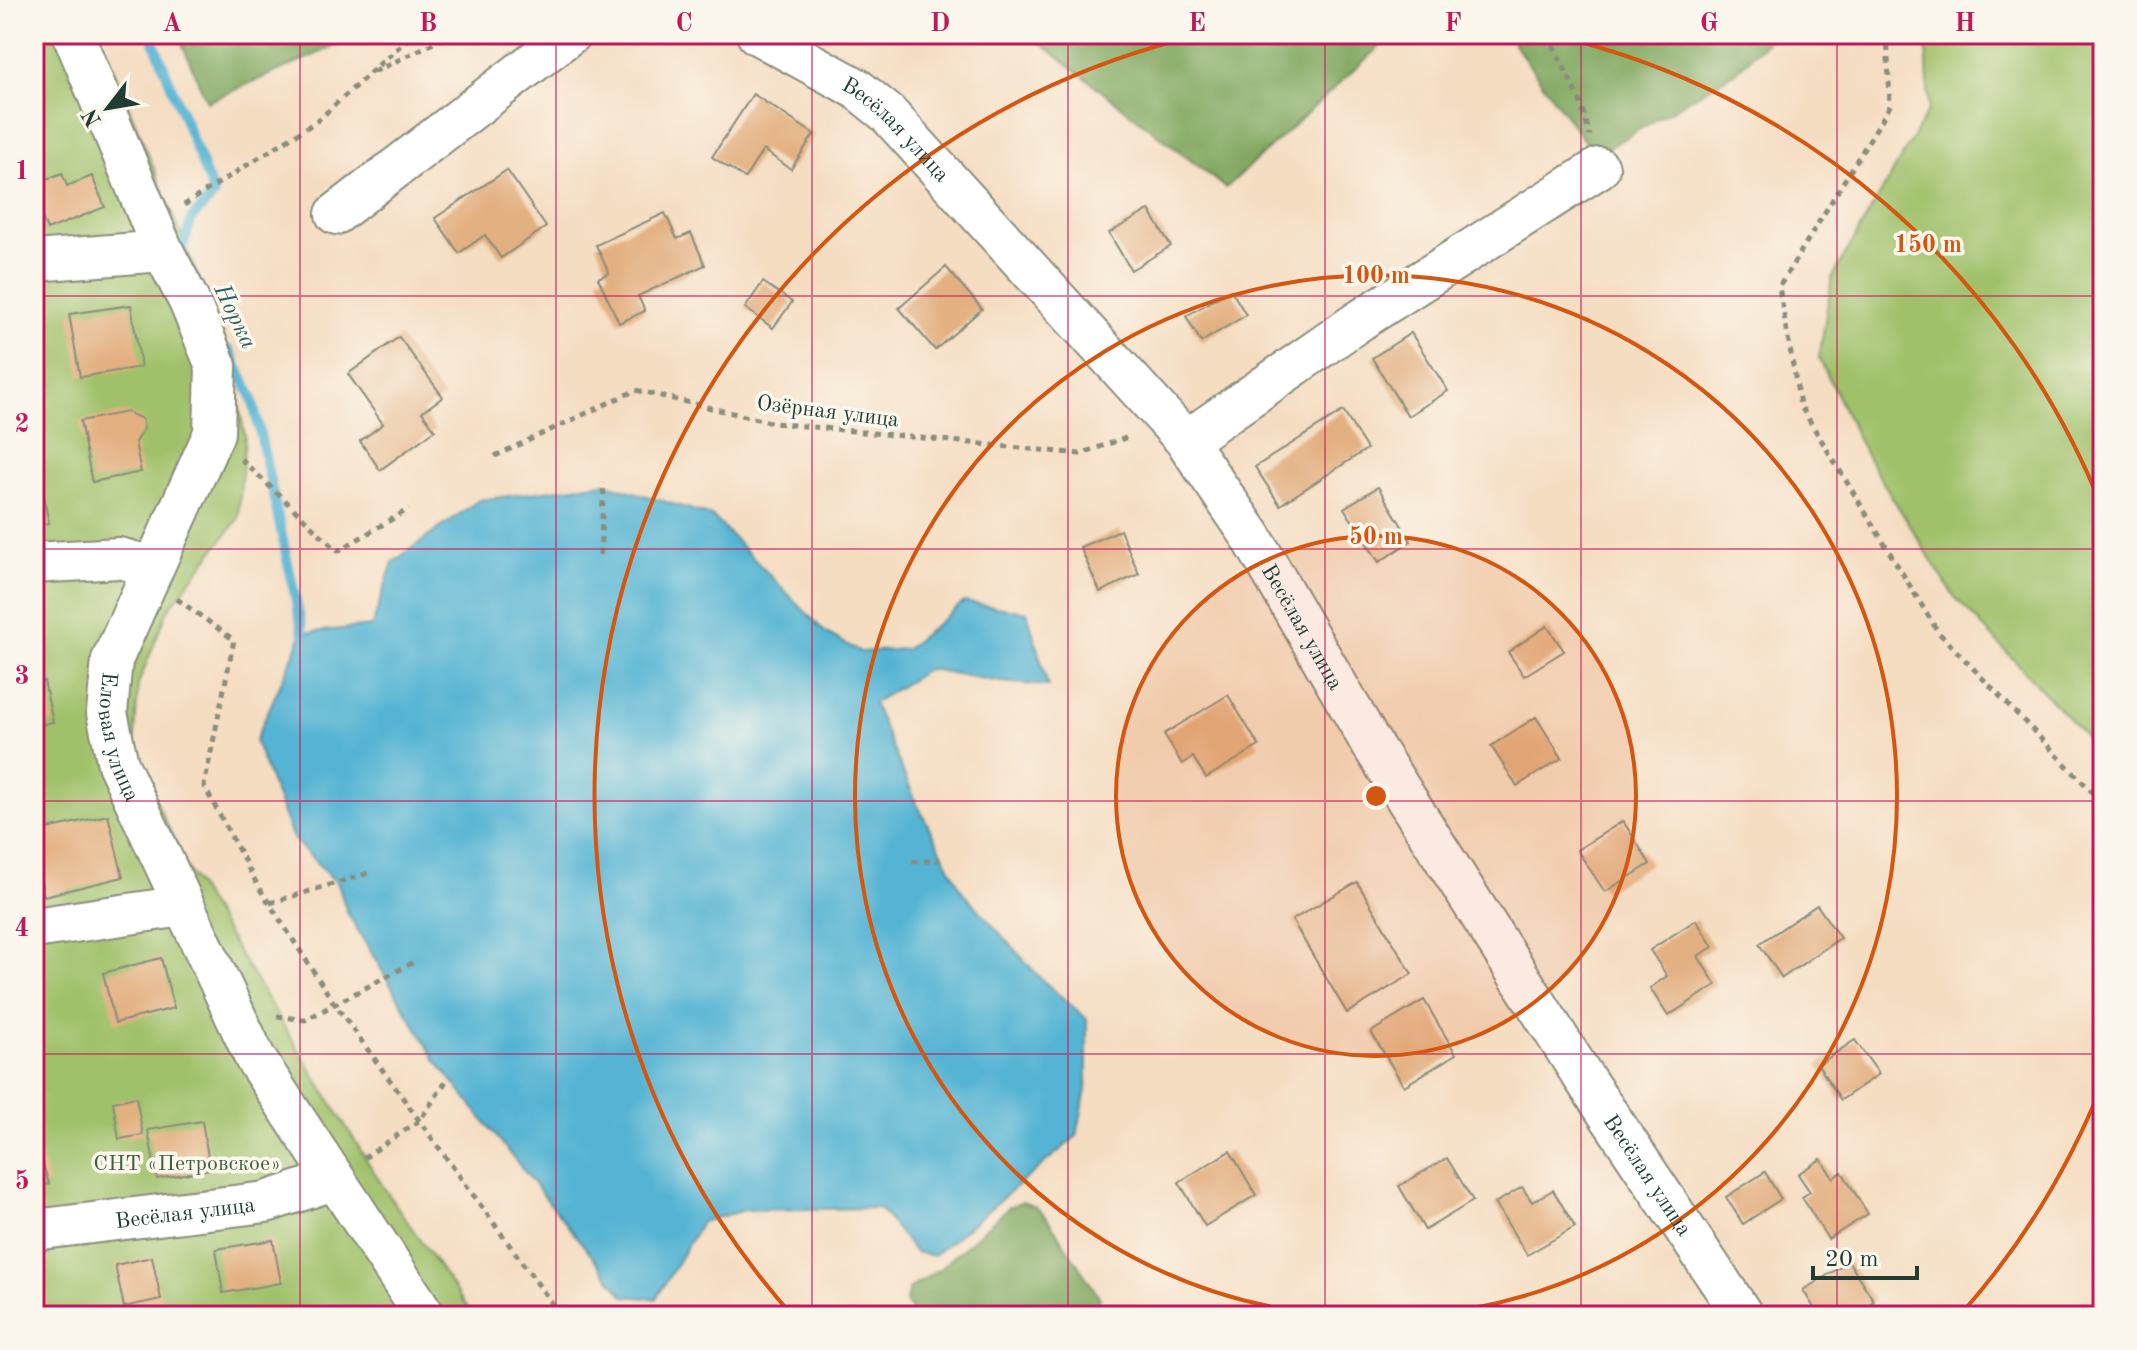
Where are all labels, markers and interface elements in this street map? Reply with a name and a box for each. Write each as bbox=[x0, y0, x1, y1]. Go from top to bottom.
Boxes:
text: A bbox=[162, 11, 182, 37]
text: B bbox=[419, 11, 437, 37]
text: C bbox=[675, 11, 693, 37]
text: D bbox=[930, 11, 950, 37]
text: E bbox=[1188, 11, 1206, 37]
text: F bbox=[1444, 11, 1462, 37]
text: G bbox=[1700, 11, 1718, 37]
text: H bbox=[1954, 11, 1976, 37]
north arrow bbox=[68, 68, 148, 148]
street label: Весёлая улица bbox=[838, 74, 953, 187]
text: N bbox=[79, 104, 106, 130]
text: 1 bbox=[14, 159, 30, 185]
text: 150 m bbox=[1894, 233, 1962, 258]
text: 100 m bbox=[1342, 265, 1410, 289]
water label: Норка bbox=[208, 280, 260, 353]
street label: Озёрная улица bbox=[755, 392, 900, 432]
text: 2 bbox=[14, 412, 30, 438]
text: 50 m bbox=[1349, 525, 1403, 550]
street label: Весёлая улица bbox=[1257, 561, 1346, 694]
text: 3 bbox=[14, 664, 30, 690]
street label: Еловая улица bbox=[93, 671, 143, 805]
centre of rings bbox=[1362, 782, 1390, 810]
text: 4 bbox=[14, 916, 30, 942]
street label: Весёлая улица bbox=[1599, 1111, 1695, 1241]
park label: СНТ «Петровское» bbox=[93, 1153, 281, 1175]
text: 5 bbox=[14, 1169, 30, 1195]
street label: Весёлая улица bbox=[114, 1194, 257, 1233]
scale bar bbox=[1813, 1230, 1917, 1280]
text: 20 m bbox=[1825, 1248, 1879, 1272]

